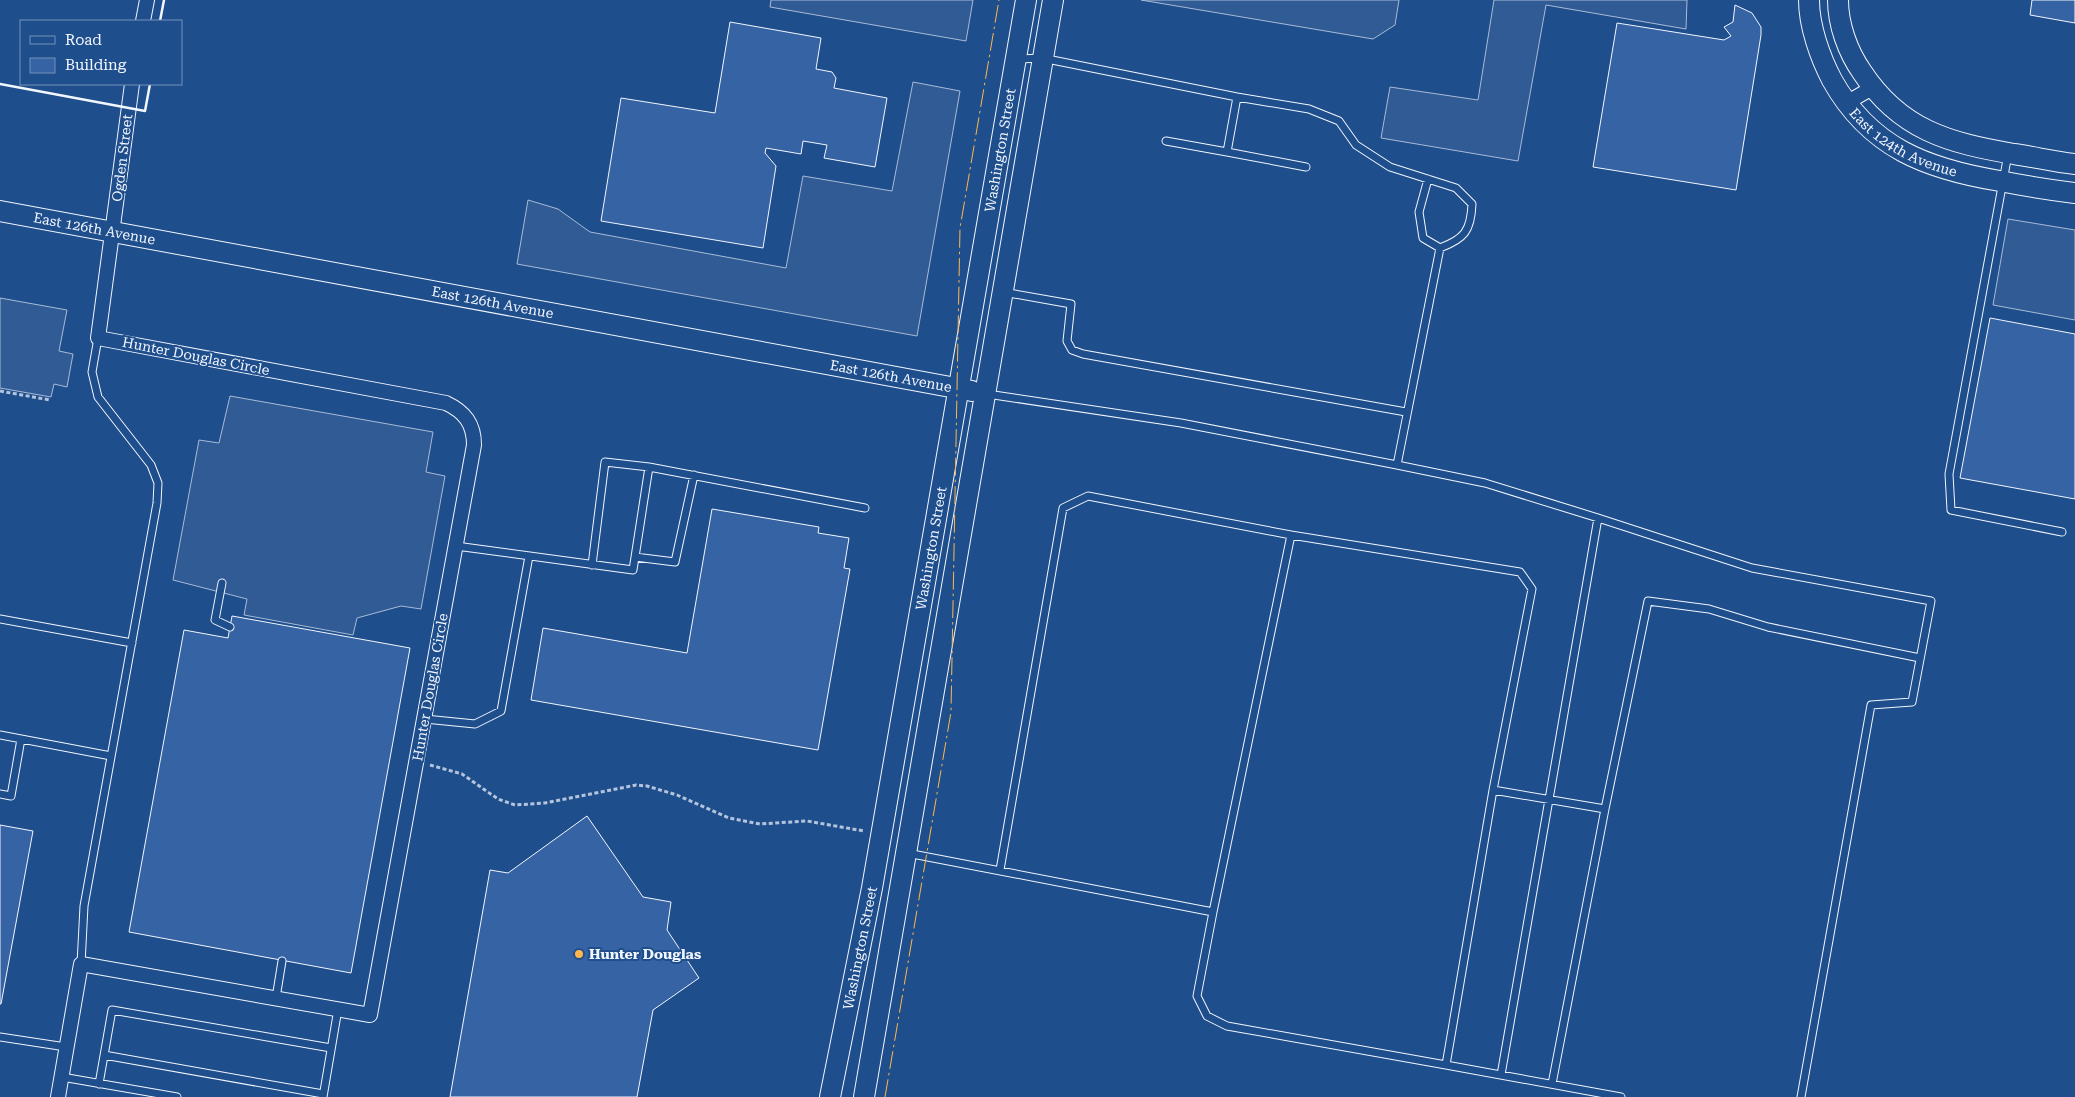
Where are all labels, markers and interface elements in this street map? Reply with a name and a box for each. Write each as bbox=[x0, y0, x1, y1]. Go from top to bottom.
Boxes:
legend bbox=[20, 20, 182, 85]
text: Road bbox=[65, 31, 102, 49]
text: Building bbox=[65, 56, 127, 74]
street label: Washington Street bbox=[981, 87, 1019, 213]
street label: East 124th Avenue bbox=[1846, 105, 1959, 180]
street label: Ogden Street bbox=[109, 113, 135, 203]
street label: East 126th Avenue bbox=[32, 209, 157, 248]
street label: East 126th Avenue bbox=[430, 283, 555, 321]
street label: Hunter Douglas Circle bbox=[121, 334, 271, 378]
street label: East 126th Avenue bbox=[829, 357, 953, 395]
street label: Washington Street bbox=[912, 485, 949, 611]
street label: Hunter Douglas Circle bbox=[409, 612, 451, 762]
street label: Washington Street bbox=[840, 885, 880, 1011]
place label: Hunter Douglas bbox=[589, 946, 701, 962]
marker: Hunter Douglas bbox=[573, 948, 585, 960]

